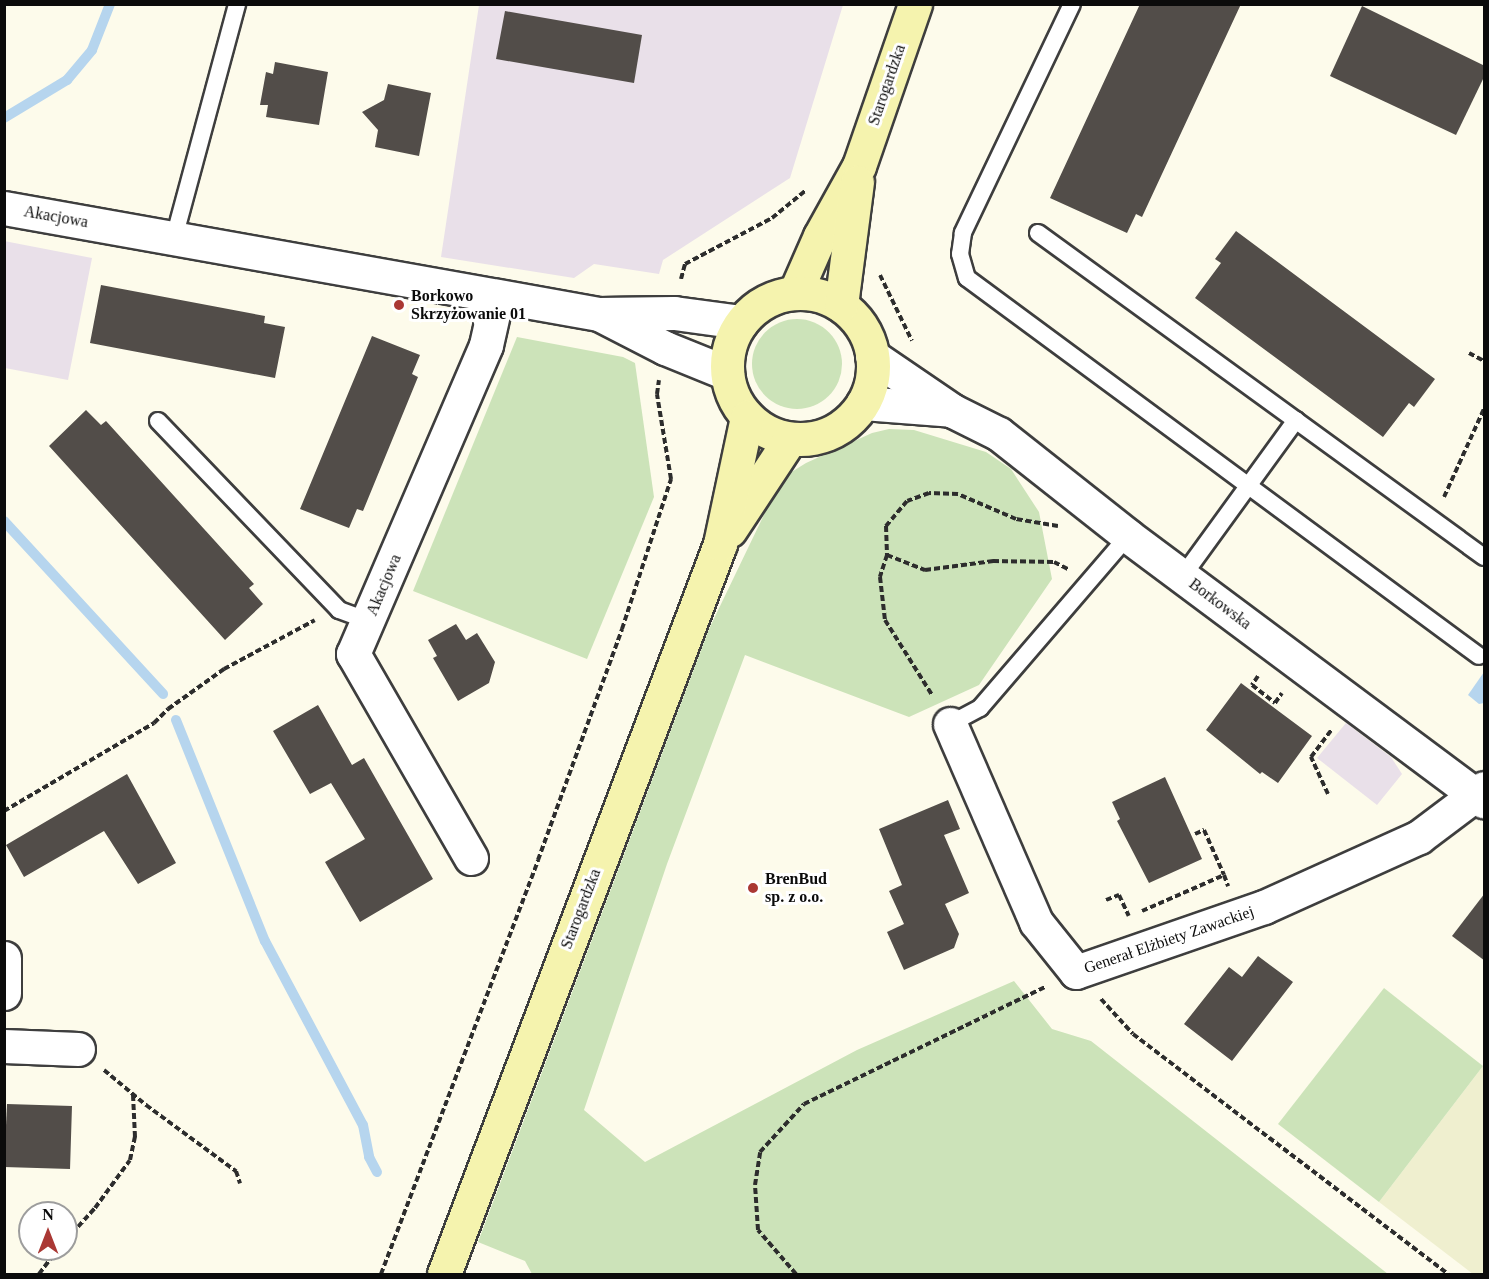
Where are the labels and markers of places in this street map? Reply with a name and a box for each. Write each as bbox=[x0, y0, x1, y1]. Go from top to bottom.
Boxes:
place label: Borkowo Skrzyżowanie 01 bbox=[411, 286, 526, 324]
marker: Borkowo Skrzyżowanie 01 bbox=[392, 298, 406, 312]
place label: BrenBud sp. z o.o. bbox=[765, 869, 827, 907]
marker: BrenBud sp. z o.o. bbox=[746, 881, 760, 895]

